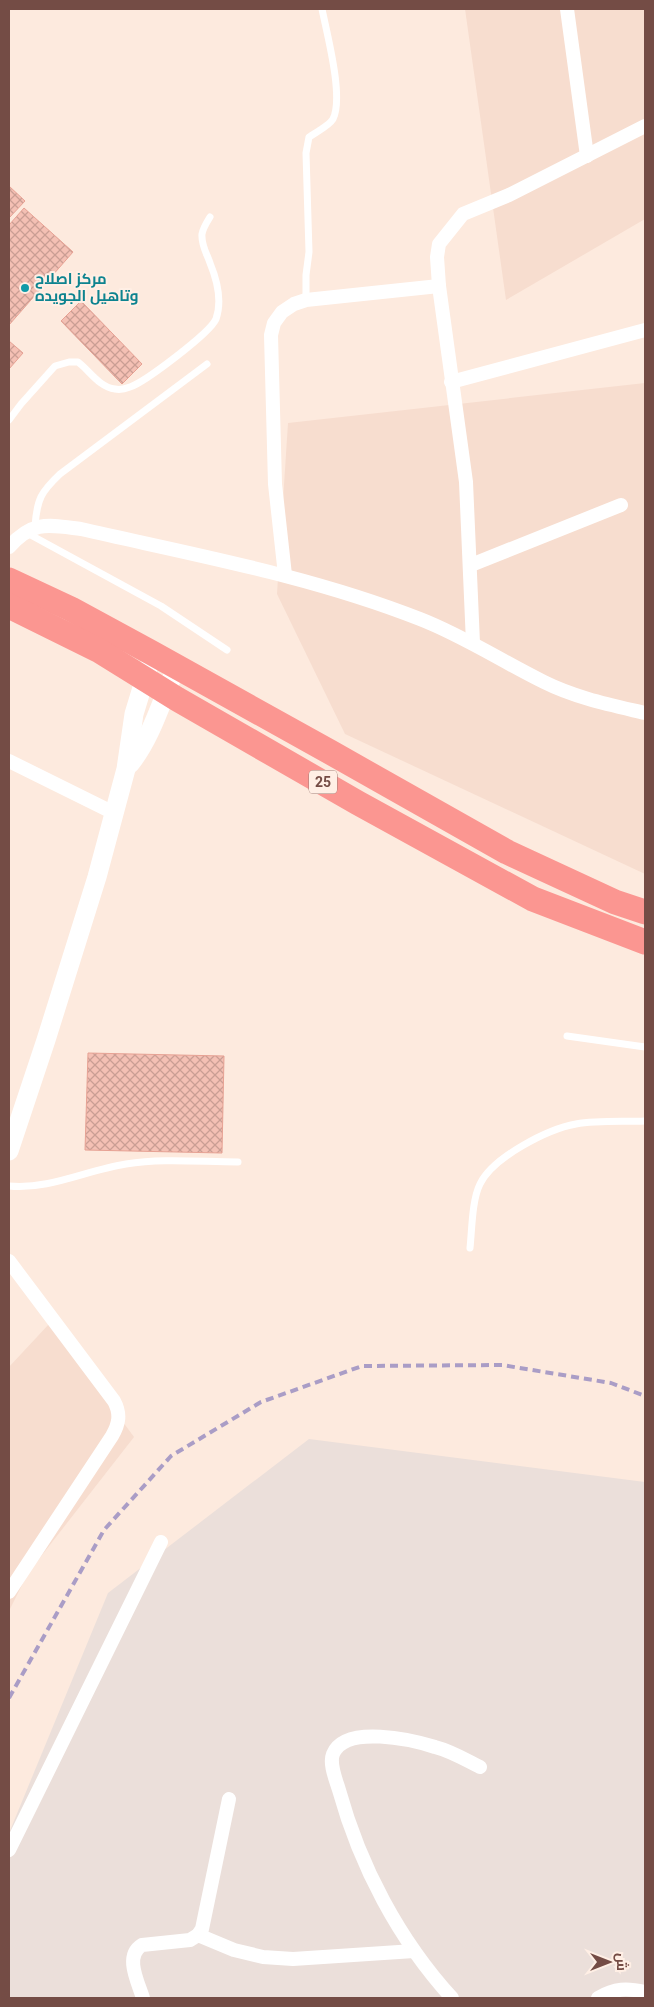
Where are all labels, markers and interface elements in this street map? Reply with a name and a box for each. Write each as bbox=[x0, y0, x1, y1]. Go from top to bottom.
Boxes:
place label: مركز اصلاح وتاهيل الجويده bbox=[35, 270, 139, 305]
marker: مركز اصلاح وتاهيل الجويده bbox=[19, 282, 31, 294]
road number: 25 bbox=[309, 770, 337, 794]
north arrow bbox=[584, 1937, 634, 1987]
text: ش bbox=[613, 1953, 630, 1971]

